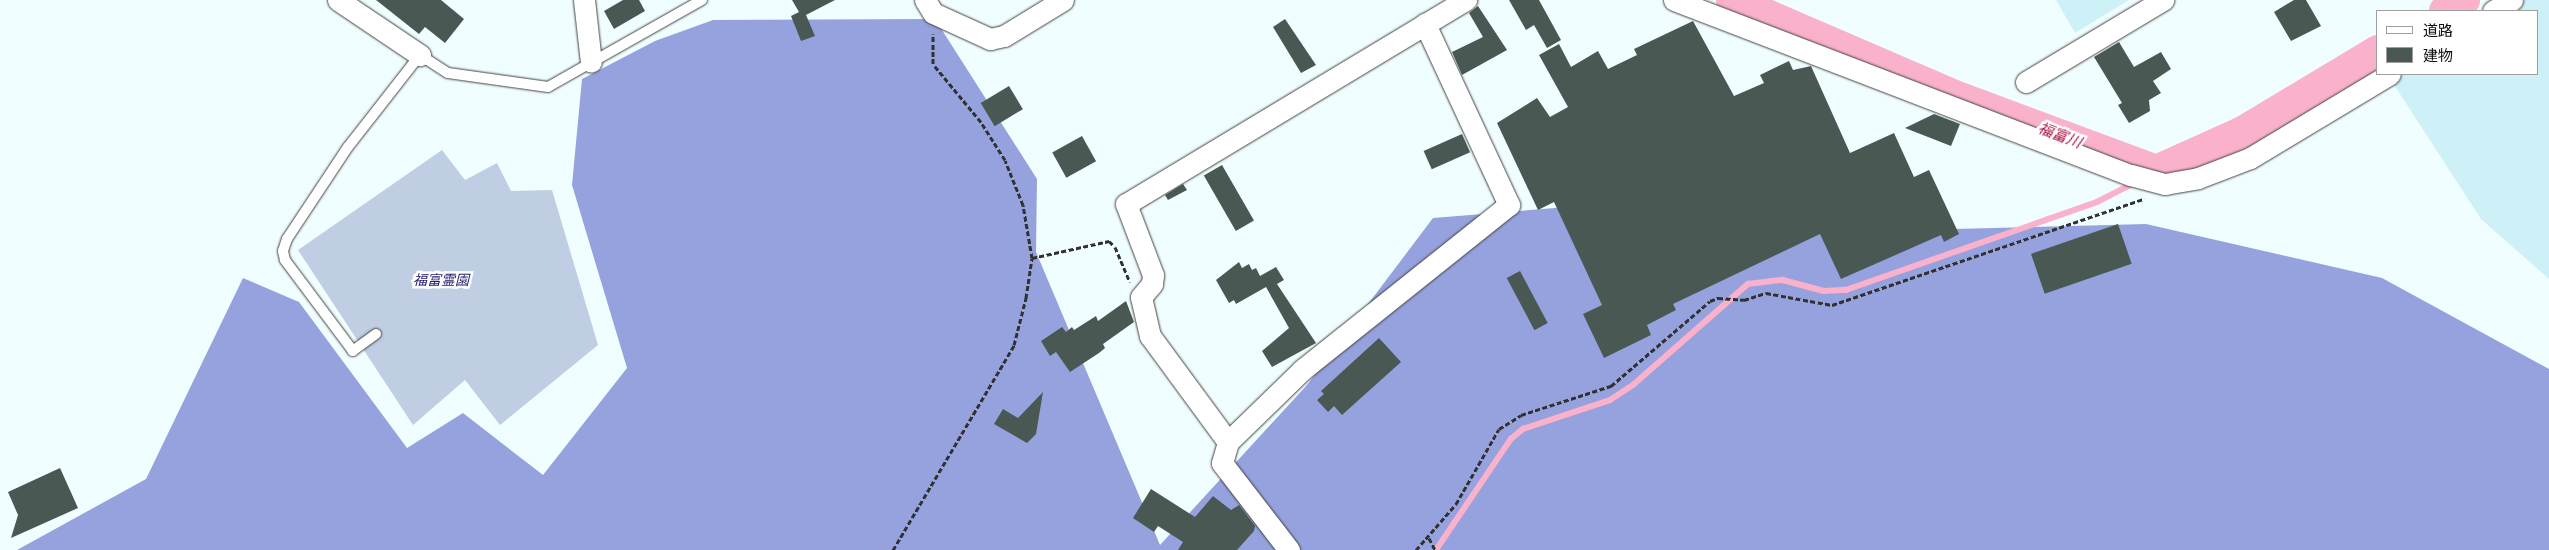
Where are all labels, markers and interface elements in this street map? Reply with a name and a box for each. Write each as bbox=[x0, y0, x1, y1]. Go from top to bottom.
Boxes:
legend bbox=[2376, 10, 2539, 75]
text: 道路 bbox=[2423, 20, 2453, 40]
text: 建物 bbox=[2423, 45, 2453, 65]
water label: 福富川 bbox=[2036, 119, 2084, 151]
park label: 福富霊園 bbox=[413, 272, 469, 288]

